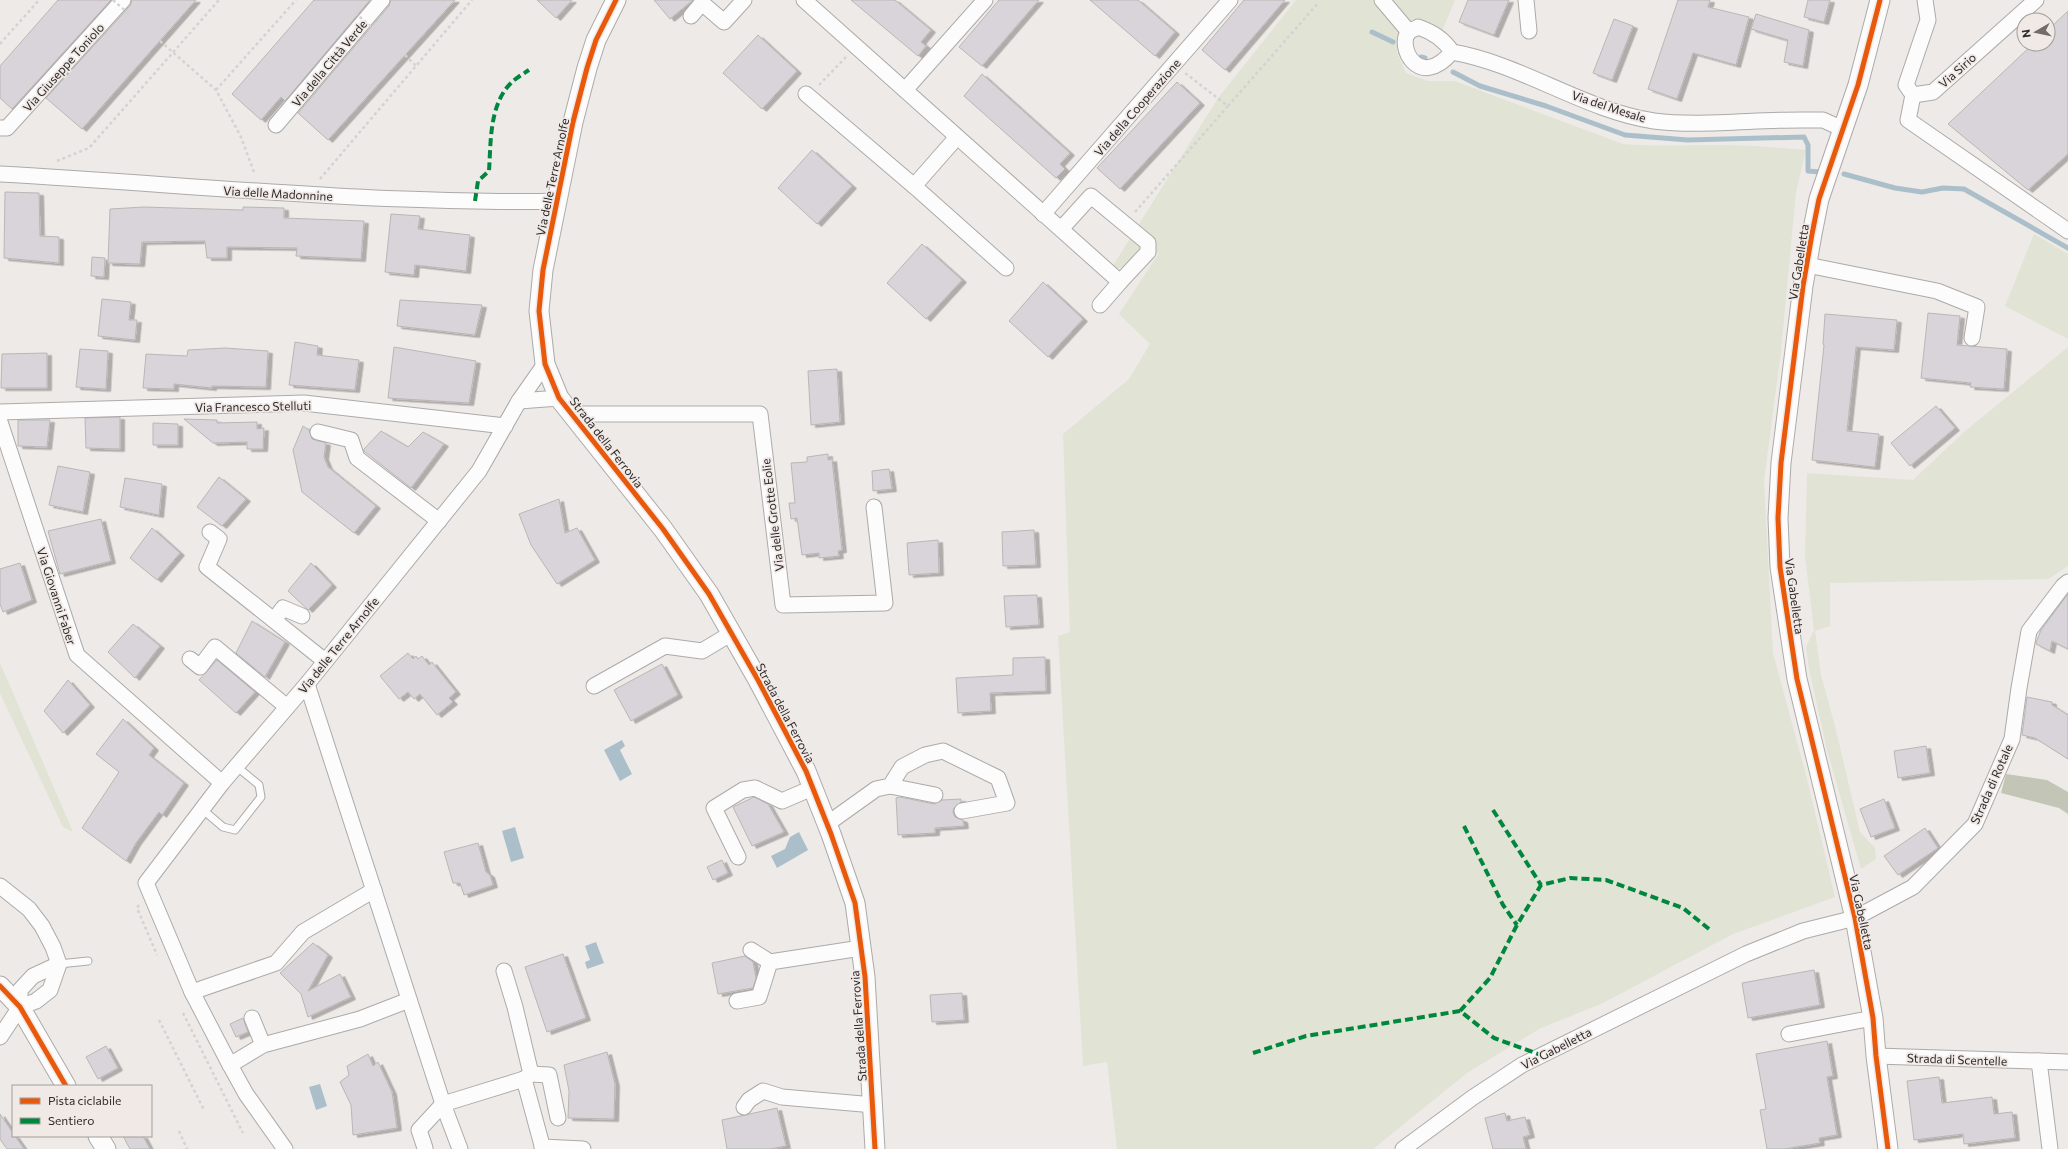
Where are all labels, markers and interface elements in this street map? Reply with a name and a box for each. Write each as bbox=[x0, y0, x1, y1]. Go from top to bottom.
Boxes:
north arrow bbox=[2016, 12, 2056, 52]
street label: Via della Città Verde bbox=[289, 17, 369, 109]
street label: Via Giuseppe Toniolo bbox=[20, 20, 106, 114]
text: N bbox=[2019, 29, 2033, 39]
street label: Via Sirio bbox=[1936, 50, 1978, 90]
street label: Via della Cooperazione bbox=[1091, 56, 1183, 158]
street label: Via del Mesale bbox=[1570, 87, 1648, 125]
street label: Via delle Terre Arnolfe bbox=[533, 117, 571, 237]
street label: Via delle Madonnine bbox=[223, 183, 333, 203]
street label: Via Gabelletta bbox=[1785, 223, 1811, 301]
street label: Strada della Ferrovia bbox=[567, 394, 647, 490]
street label: Via Francesco Stelluti bbox=[195, 398, 311, 414]
street label: Via delle Grotte Eolie bbox=[758, 458, 786, 572]
street label: Via Giovanni Faber bbox=[35, 546, 79, 647]
street label: Via Gabelletta bbox=[1783, 557, 1807, 635]
street label: Via delle Terre Arnolfe bbox=[295, 594, 381, 696]
street label: Strada della Ferrovia bbox=[754, 661, 818, 765]
street label: Strada di Rotale bbox=[1967, 742, 2015, 826]
street label: Via Gabelletta bbox=[1847, 873, 1877, 951]
street label: Strada della Ferrovia bbox=[847, 970, 869, 1082]
street label: Via Gabelletta bbox=[1519, 1024, 1593, 1072]
street label: Strada di Scentelle bbox=[1907, 1050, 2007, 1068]
legend bbox=[12, 1085, 152, 1137]
text: Pista ciclabile bbox=[48, 1093, 121, 1107]
text: Sentiero bbox=[48, 1113, 94, 1127]

